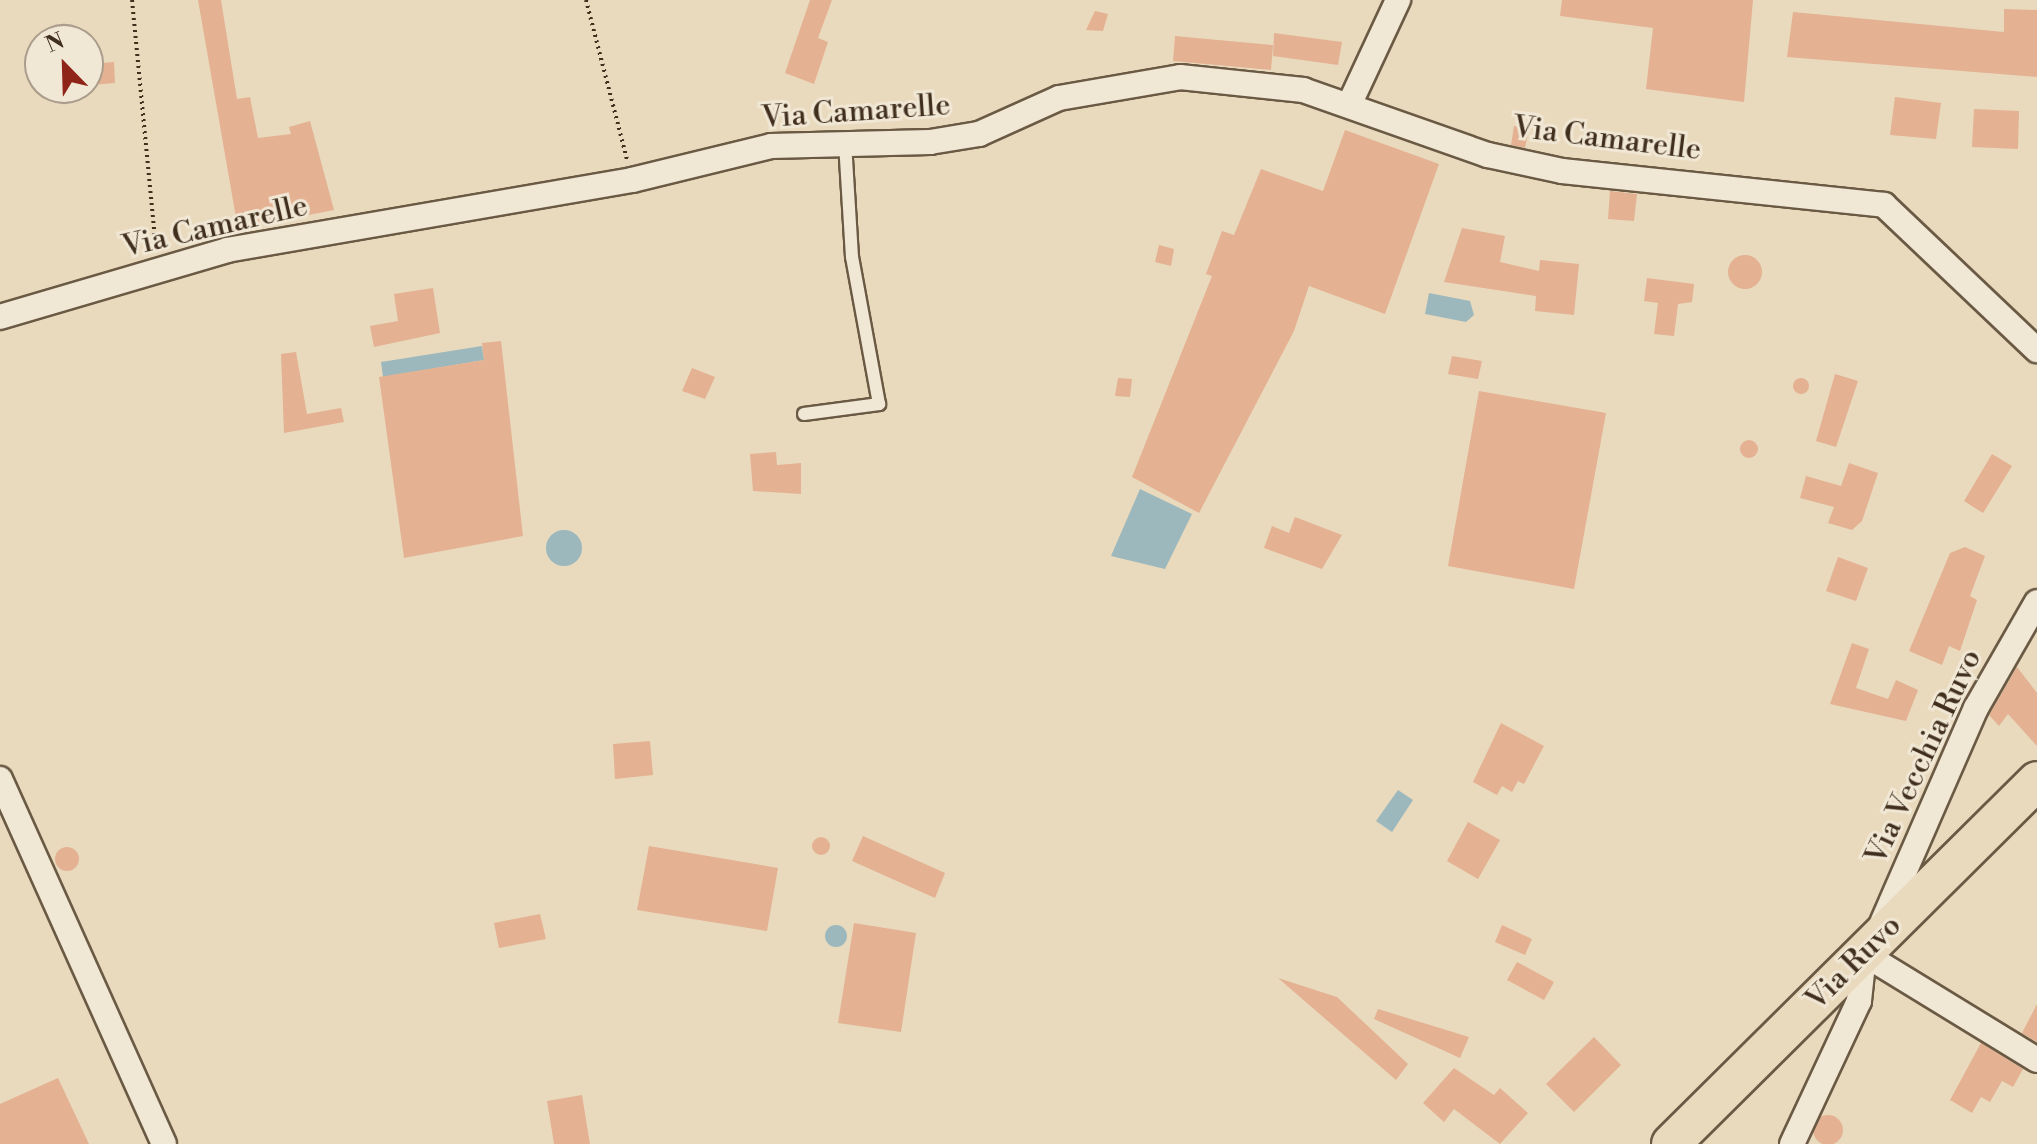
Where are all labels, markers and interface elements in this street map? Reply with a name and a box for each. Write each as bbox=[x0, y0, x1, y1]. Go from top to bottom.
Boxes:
north arrow bbox=[24, 24, 104, 104]
text: N bbox=[42, 27, 68, 59]
street label: Via Camarelle bbox=[760, 87, 952, 137]
street label: Via Camarelle bbox=[1511, 110, 1703, 168]
street label: Via Camarelle bbox=[119, 188, 311, 266]
street label: Via Vecchia Ruvo bbox=[1858, 644, 1990, 870]
street label: Via Ruvo bbox=[1799, 908, 1909, 1018]

